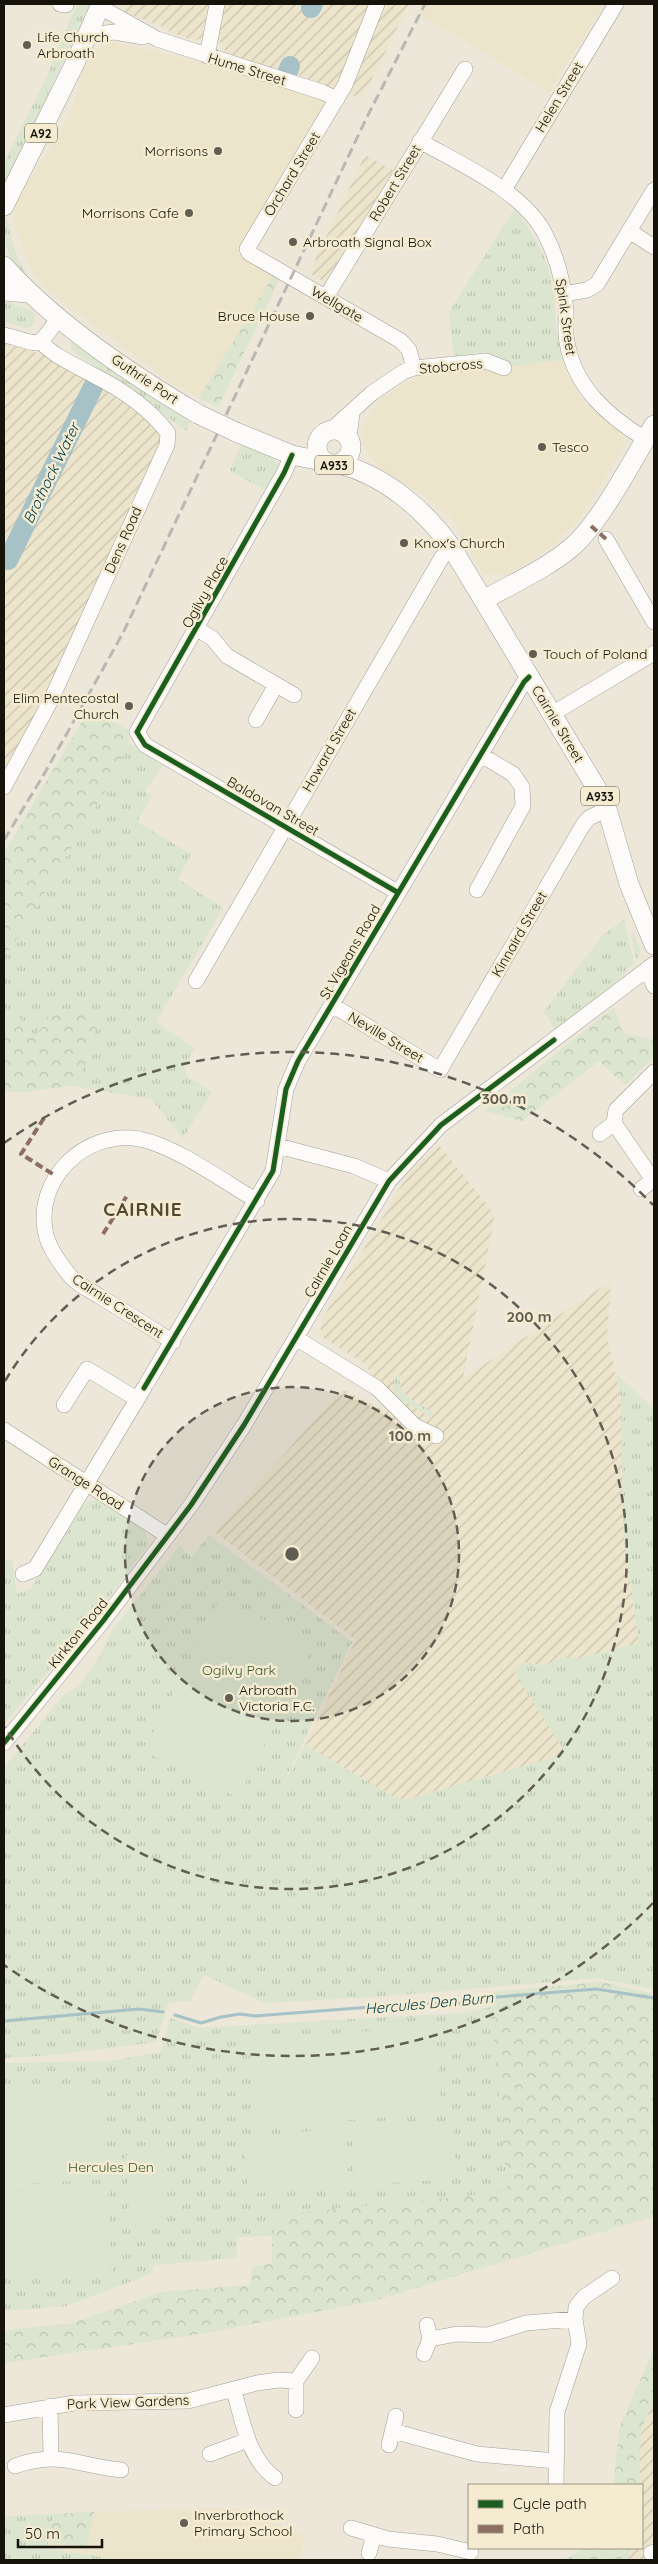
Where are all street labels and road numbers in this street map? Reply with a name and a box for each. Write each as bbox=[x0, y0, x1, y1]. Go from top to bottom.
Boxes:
street label: Hume Street bbox=[206, 49, 289, 89]
street label: Helen Street bbox=[531, 58, 587, 136]
road number: A92 bbox=[25, 124, 57, 142]
street label: Orchard Street bbox=[260, 128, 324, 219]
street label: Robert Street bbox=[365, 141, 425, 225]
street label: Spink Street bbox=[552, 278, 580, 357]
street label: Wellgate bbox=[308, 282, 366, 326]
street label: Guthrie Port bbox=[108, 350, 182, 408]
street label: Stobcross bbox=[419, 354, 483, 378]
road number: A933 bbox=[315, 456, 353, 474]
street label: Dens Road bbox=[100, 504, 146, 576]
street label: Ogilvy Place bbox=[178, 553, 232, 631]
street label: Cairnie Street bbox=[528, 682, 588, 766]
street label: Howard Street bbox=[298, 705, 360, 795]
street label: Baldovan Street bbox=[224, 772, 323, 840]
road number: A933 bbox=[581, 786, 619, 806]
street label: Kinnaird Street bbox=[487, 888, 551, 980]
street label: St Vigeans Road bbox=[315, 901, 385, 1003]
street label: Neville Street bbox=[345, 1007, 427, 1067]
street label: Cairnie Loan bbox=[300, 1221, 356, 1301]
street label: Cairnie Crescent bbox=[69, 1270, 167, 1342]
street label: Grange Road bbox=[45, 1452, 127, 1514]
street label: Kirkton Road bbox=[44, 1594, 112, 1672]
street label: Park View Gardens bbox=[66, 2391, 190, 2413]

